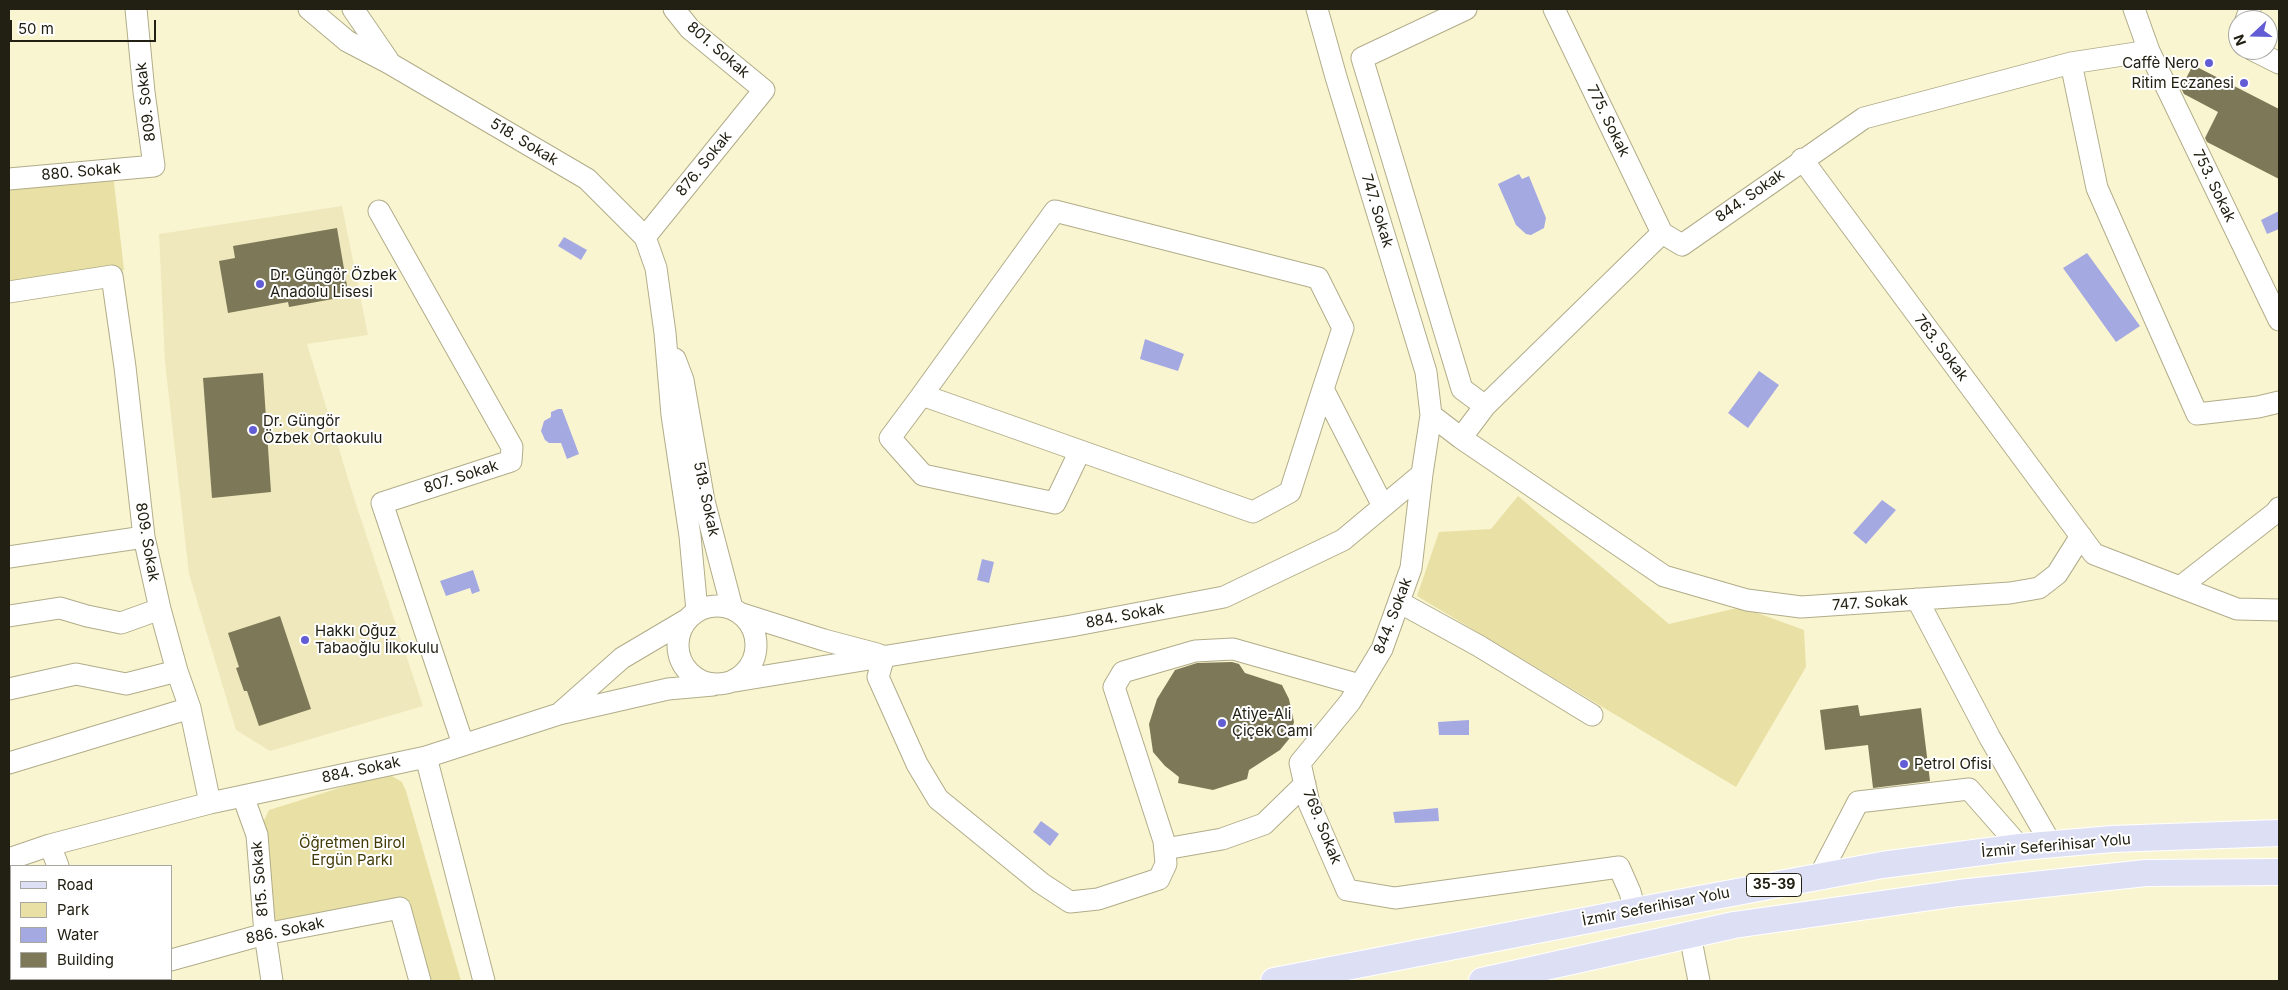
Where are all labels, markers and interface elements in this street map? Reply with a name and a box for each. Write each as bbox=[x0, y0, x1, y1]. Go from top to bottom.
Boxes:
scale bar bbox=[12, 10, 159, 42]
north arrow bbox=[2228, 10, 2278, 60]
street label: 801. Sokak bbox=[683, 18, 753, 82]
text: 50 m bbox=[18, 19, 54, 38]
text: N bbox=[2230, 32, 2249, 48]
place label: Caffè Nero bbox=[2122, 54, 2199, 72]
marker: Caffè Nero bbox=[2203, 57, 2215, 69]
street label: 809. Sokak bbox=[132, 61, 160, 143]
place label: Ritim Eczanesi bbox=[2132, 74, 2234, 92]
marker: Ritim Eczanesi bbox=[2238, 77, 2250, 89]
street label: 775. Sokak bbox=[1583, 82, 1633, 160]
street label: 518. Sokak bbox=[487, 115, 561, 169]
street label: 876. Sokak bbox=[672, 128, 736, 200]
street label: 753. Sokak bbox=[2189, 147, 2239, 225]
street label: 880. Sokak bbox=[41, 160, 121, 184]
street label: 844. Sokak bbox=[1712, 166, 1788, 226]
street label: 747. Sokak bbox=[1357, 172, 1397, 250]
place label: Dr. Güngör Özbek Anadolu Lisesi bbox=[270, 266, 397, 301]
marker: Dr. Güngör Özbek Anadolu Lisesi bbox=[254, 278, 266, 290]
street label: 763. Sokak bbox=[1910, 311, 1972, 385]
place label: Dr. Güngör Özbek Ortaokulu bbox=[263, 412, 382, 447]
marker: Dr. Güngör Özbek Ortaokulu bbox=[247, 424, 259, 436]
street label: 807. Sokak bbox=[422, 457, 500, 497]
street label: 518. Sokak bbox=[689, 460, 723, 538]
street label: 809. Sokak bbox=[131, 501, 163, 583]
street label: 844. Sokak bbox=[1370, 575, 1416, 657]
street label: 747. Sokak bbox=[1831, 591, 1909, 615]
street label: 884. Sokak bbox=[1084, 600, 1166, 632]
place label: Hakkı Oğuz Tabaoğlu İlkokulu bbox=[315, 622, 439, 657]
marker: Hakkı Oğuz Tabaoğlu İlkokulu bbox=[299, 634, 311, 646]
place label: Atiye-Ali Çiçek Cami bbox=[1232, 705, 1313, 740]
marker: Atiye-Ali Çiçek Cami bbox=[1216, 717, 1228, 729]
street label: 884. Sokak bbox=[320, 753, 402, 787]
place label: Petrol Ofisi bbox=[1914, 755, 1992, 773]
marker: Petrol Ofisi bbox=[1898, 758, 1910, 770]
street label: 769. Sokak bbox=[1299, 787, 1345, 867]
street label: İzmir Seferihisar Yolu bbox=[1981, 831, 2131, 861]
park label: Öğretmen Birol Ergün Parkı bbox=[299, 834, 405, 869]
street label: 815. Sokak bbox=[248, 840, 272, 918]
legend bbox=[10, 865, 172, 980]
road number: 35-39 bbox=[1746, 874, 1802, 896]
text: Road bbox=[57, 875, 93, 894]
street label: İzmir Seferihisar Yolu bbox=[1581, 884, 1731, 930]
text: Park bbox=[57, 900, 89, 919]
street label: 886. Sokak bbox=[244, 914, 326, 948]
text: Water bbox=[57, 925, 99, 944]
text: Building bbox=[57, 950, 114, 969]

